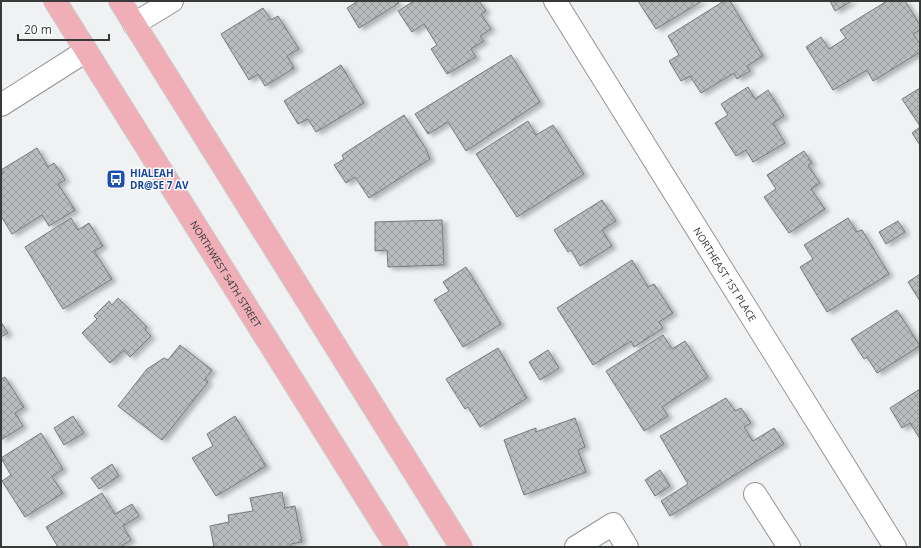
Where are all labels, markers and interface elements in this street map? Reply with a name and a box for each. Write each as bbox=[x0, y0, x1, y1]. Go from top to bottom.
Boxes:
scale bar bbox=[18, 16, 109, 42]
text: 20 m bbox=[24, 21, 52, 38]
place label: HIALEAH DR@SE 7 AV bbox=[130, 166, 189, 192]
bus stop icon: HIALEAH DR@SE 7 AV bbox=[105, 168, 127, 190]
street label: NORTHWEST 54TH STREET bbox=[187, 218, 265, 330]
street label: NORTHEAST 1ST PLACE bbox=[691, 225, 760, 324]

